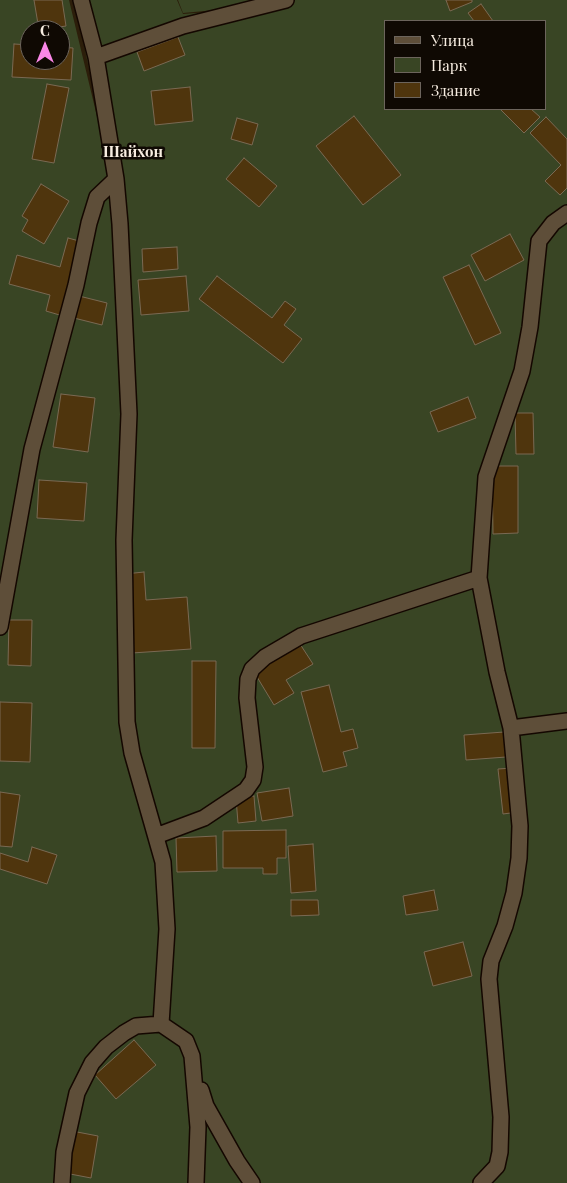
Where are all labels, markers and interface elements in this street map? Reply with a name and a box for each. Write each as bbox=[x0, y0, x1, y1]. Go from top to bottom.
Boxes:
north arrow bbox=[20, 20, 70, 70]
legend bbox=[384, 20, 547, 110]
text: С bbox=[40, 21, 50, 40]
text: Улица bbox=[431, 30, 474, 50]
text: Парк bbox=[431, 55, 467, 75]
text: Здание bbox=[431, 80, 480, 100]
district label: Шайхон bbox=[103, 143, 163, 161]

